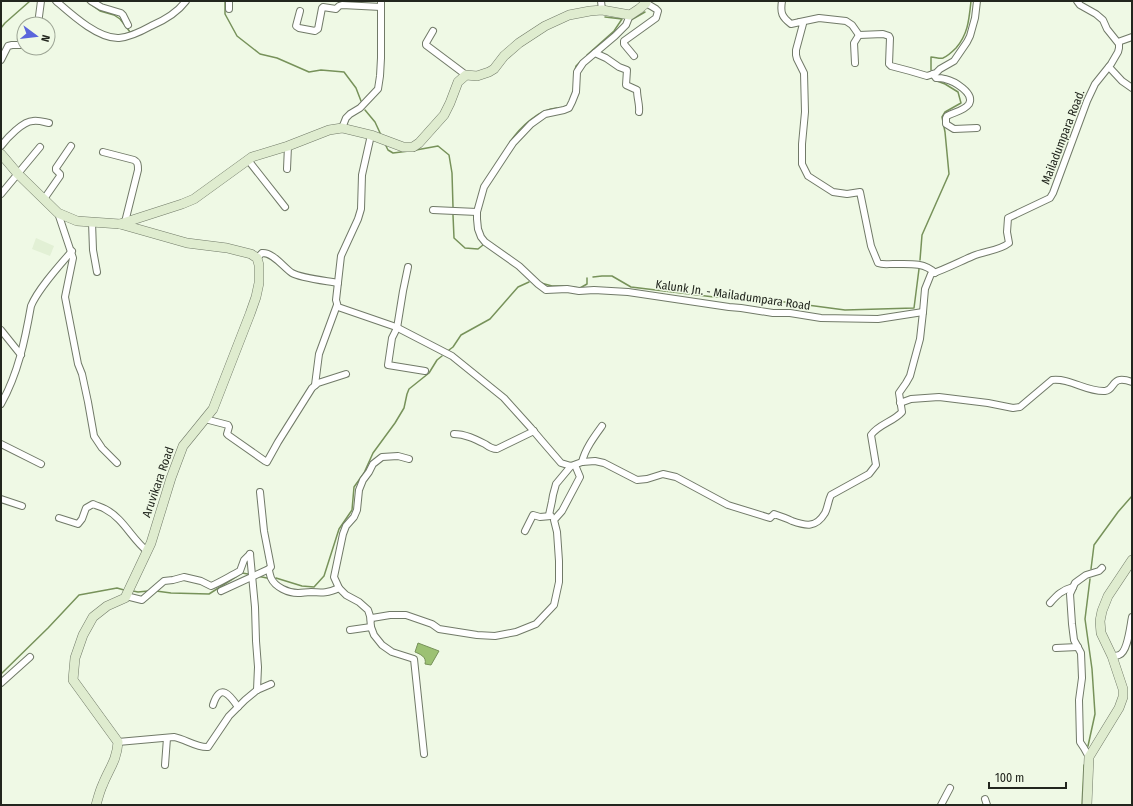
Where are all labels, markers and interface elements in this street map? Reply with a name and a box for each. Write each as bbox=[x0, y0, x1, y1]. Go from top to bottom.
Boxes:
north arrow bbox=[16, 16, 56, 56]
text: N bbox=[38, 34, 52, 43]
street label: Mailadumpara Road. bbox=[1038, 87, 1088, 186]
street label: Kalunk Jn. - Mailadumpara Road bbox=[655, 277, 811, 313]
street label: Aruvikara Road bbox=[139, 445, 177, 519]
scale bar bbox=[989, 764, 1066, 790]
text: 100 m bbox=[995, 771, 1024, 785]

